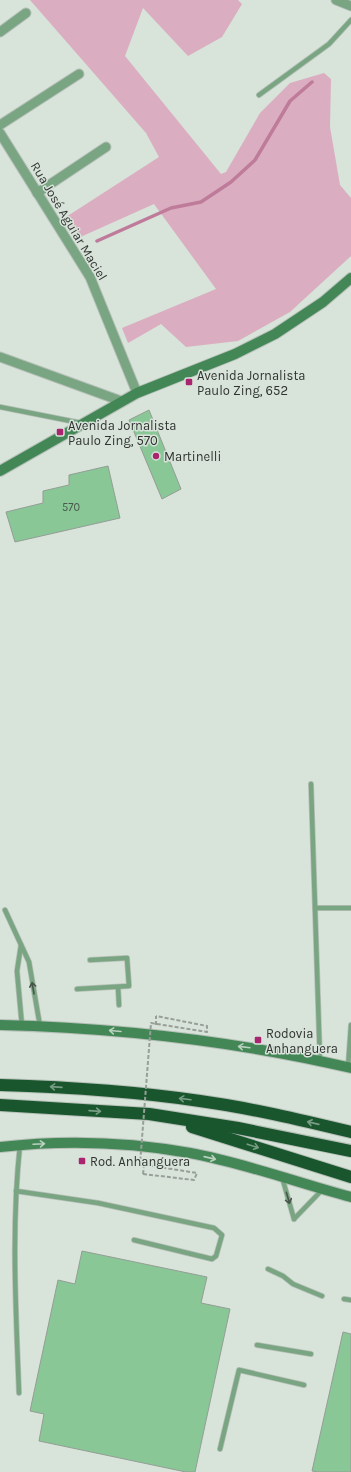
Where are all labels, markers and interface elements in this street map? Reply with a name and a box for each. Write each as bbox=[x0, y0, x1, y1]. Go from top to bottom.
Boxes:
street label: Rua José Aguiar Maciel bbox=[28, 159, 110, 283]
place label: Avenida Jornalista Paulo Zing, 652 bbox=[197, 368, 306, 398]
marker: Avenida Jornalista Paulo Zing, 652 bbox=[184, 377, 194, 387]
place label: Avenida Jornalista Paulo Zing, 570 bbox=[68, 418, 177, 448]
marker: Avenida Jornalista Paulo Zing, 570 bbox=[55, 427, 65, 437]
place label: Martinelli bbox=[164, 449, 221, 464]
marker: Martinelli bbox=[151, 451, 161, 461]
house number: 570 bbox=[62, 501, 80, 514]
one-way arrow bbox=[29, 981, 37, 994]
place label: Rodovia Anhanguera bbox=[266, 1026, 338, 1056]
one-way arrow bbox=[109, 1028, 122, 1035]
marker: Rodovia Anhanguera bbox=[253, 1035, 263, 1045]
one-way arrow bbox=[238, 1043, 251, 1051]
one-way arrow bbox=[50, 1083, 63, 1090]
one-way arrow bbox=[179, 1095, 192, 1103]
one-way arrow bbox=[88, 1107, 101, 1114]
one-way arrow bbox=[307, 1119, 320, 1127]
one-way arrow bbox=[32, 1140, 45, 1148]
one-way arrow bbox=[247, 1142, 259, 1150]
place label: Rod. Anhanguera bbox=[90, 1154, 190, 1169]
one-way arrow bbox=[203, 1154, 216, 1162]
marker: Rod. Anhanguera bbox=[77, 1156, 87, 1166]
one-way arrow bbox=[285, 1192, 292, 1205]

